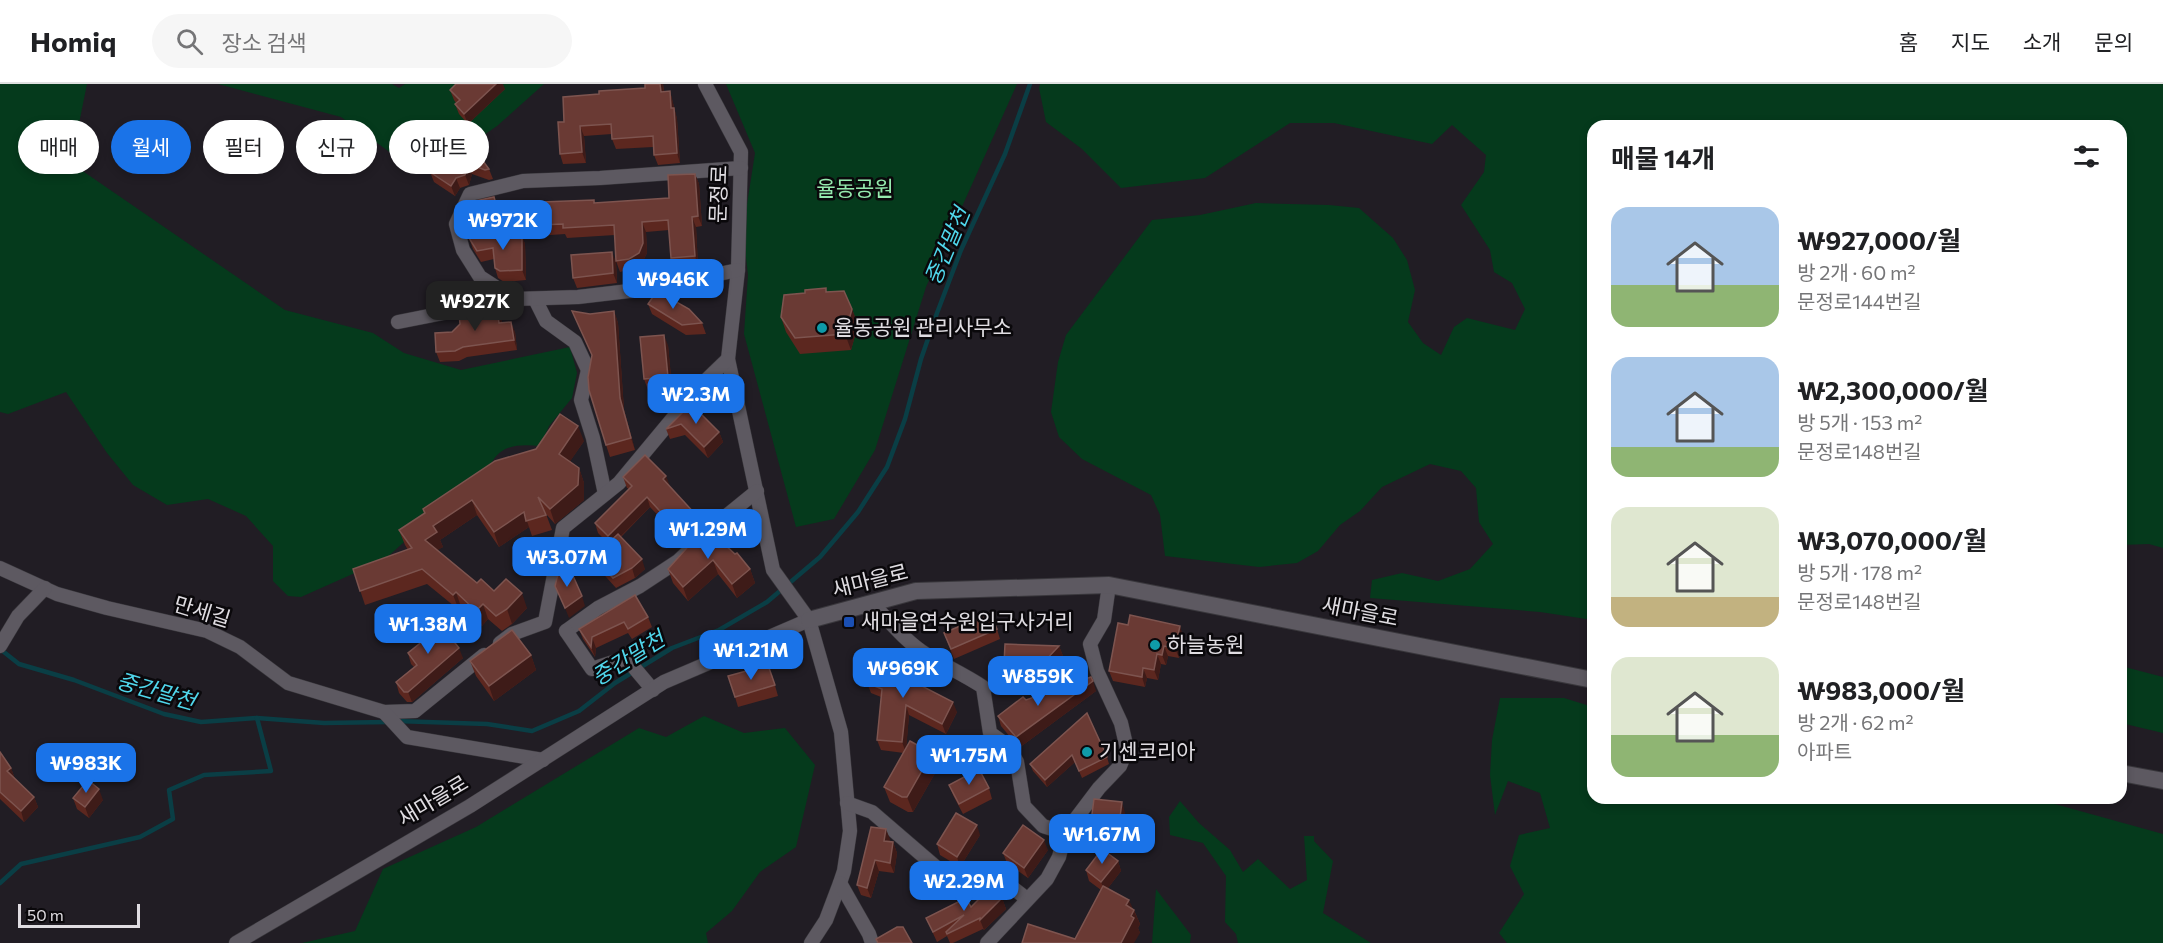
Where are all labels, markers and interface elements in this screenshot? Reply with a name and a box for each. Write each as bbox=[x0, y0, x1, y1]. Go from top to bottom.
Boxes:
search box bbox=[152, 14, 572, 68]
text: Homiq bbox=[30, 24, 116, 58]
icon: search bbox=[173, 25, 206, 58]
text: 장소 검색 bbox=[221, 29, 307, 56]
text: 홈 bbox=[1899, 29, 1918, 54]
text: 지도 bbox=[1951, 29, 1990, 54]
text: 소개 bbox=[2023, 29, 2061, 54]
text: 문의 bbox=[2094, 29, 2133, 54]
chip: 매매 bbox=[18, 120, 99, 174]
chip: 월세 bbox=[111, 120, 191, 174]
chip: 필터 bbox=[203, 120, 284, 174]
chip: 신규 bbox=[296, 120, 377, 174]
chip: 아파트 bbox=[389, 120, 489, 174]
icon: filters bbox=[2070, 140, 2103, 173]
text: 매물 14개 bbox=[1611, 142, 1715, 173]
street label: 문정로 bbox=[704, 165, 731, 223]
park label: 율동공원 bbox=[816, 175, 894, 200]
pin: ₩972K bbox=[461, 200, 545, 251]
water label: 중간말천 bbox=[918, 201, 976, 288]
text: ₩972K bbox=[468, 207, 538, 231]
text: ₩927,000/월 bbox=[1797, 224, 1961, 255]
icon: home bbox=[1659, 231, 1731, 303]
pin: ₩946K bbox=[631, 259, 715, 310]
text: 방 2개 · 60 m² bbox=[1797, 260, 1916, 284]
text: ₩946K bbox=[637, 266, 709, 290]
pin: ₩927K bbox=[433, 281, 517, 332]
text: ₩927K bbox=[440, 288, 510, 312]
text: 문정로144번길 bbox=[1797, 289, 1922, 313]
place label: 율동공원 관리사무소 bbox=[834, 314, 1012, 339]
marker: 율동공원 관리사무소 bbox=[815, 321, 829, 335]
pin: ₩2.3M bbox=[654, 374, 738, 425]
text: ₩2,300,000/월 bbox=[1797, 374, 1989, 405]
text: ₩2.3M bbox=[662, 381, 730, 405]
icon: home bbox=[1659, 381, 1731, 453]
text: 방 5개 · 153 m² bbox=[1797, 410, 1922, 434]
text: 문정로148번길 bbox=[1797, 439, 1922, 463]
pin: ₩1.29M bbox=[659, 509, 757, 560]
text: ₩1.29M bbox=[669, 516, 747, 540]
text: ₩3,070,000/월 bbox=[1797, 524, 1987, 555]
icon: home bbox=[1659, 531, 1731, 603]
pin: ₩3.07M bbox=[518, 537, 616, 588]
text: ₩3.07M bbox=[526, 544, 608, 568]
street label: 새마을로 bbox=[829, 558, 910, 601]
text: 방 5개 · 178 m² bbox=[1797, 560, 1922, 584]
text: 문정로148번길 bbox=[1797, 589, 1922, 613]
street label: 만세길 bbox=[171, 590, 234, 631]
street label: 새마을로 bbox=[1320, 591, 1401, 630]
pin: ₩1.38M bbox=[379, 604, 477, 655]
place label: 새마을연수원입구사거리 bbox=[861, 608, 1074, 633]
text: ₩1.38M bbox=[388, 611, 468, 635]
marker: 새마을연수원입구사거리 bbox=[842, 615, 856, 629]
water label: 중간말천 bbox=[586, 623, 672, 690]
pin: ₩1.21M bbox=[702, 630, 800, 681]
place label: 하늘농원 bbox=[1167, 631, 1244, 656]
text: ₩1.21M bbox=[713, 637, 789, 661]
marker: 하늘농원 bbox=[1148, 638, 1162, 652]
pin: ₩969K bbox=[861, 648, 945, 699]
text: ₩969K bbox=[867, 655, 939, 679]
pin: ₩859K bbox=[996, 656, 1080, 707]
text: ₩859K bbox=[1002, 663, 1074, 687]
water label: 중간말천 bbox=[114, 666, 201, 715]
text: ₩983,000/월 bbox=[1797, 674, 1965, 705]
icon: home bbox=[1659, 681, 1731, 753]
text: 방 2개 · 62 m² bbox=[1797, 710, 1914, 734]
pin: ₩1.75M bbox=[920, 735, 1018, 786]
place label: 기센코리아 bbox=[1099, 738, 1196, 763]
text: 아파트 bbox=[1797, 739, 1852, 763]
text: ₩1.75M bbox=[930, 742, 1008, 766]
pin: ₩983K bbox=[44, 743, 128, 794]
marker: 기센코리아 bbox=[1080, 745, 1094, 759]
text: ₩983K bbox=[50, 750, 122, 774]
street label: 새마을로 bbox=[393, 769, 472, 830]
pin: ₩1.67M bbox=[1053, 814, 1151, 865]
text: ₩1.67M bbox=[1063, 821, 1141, 845]
pin: ₩2.29M bbox=[915, 861, 1013, 912]
text: ₩2.29M bbox=[924, 868, 1004, 892]
scale bar bbox=[18, 901, 140, 928]
text: 50 m bbox=[27, 905, 64, 924]

